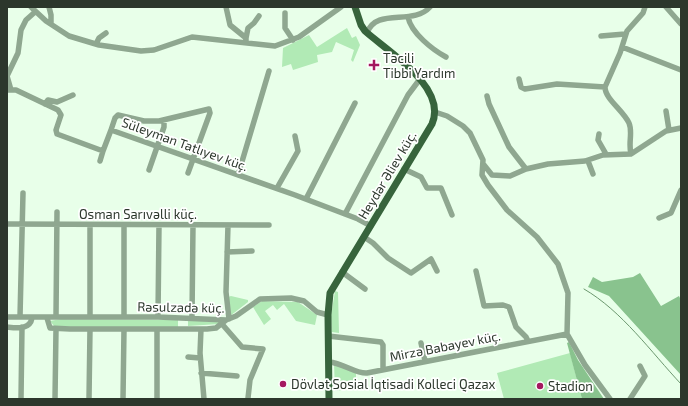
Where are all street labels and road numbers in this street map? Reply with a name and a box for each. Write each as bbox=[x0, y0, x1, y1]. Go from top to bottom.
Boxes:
street label: Süleyman Tatlıyev küç. bbox=[119, 114, 250, 175]
street label: Heydər Əliev küç. bbox=[354, 128, 420, 222]
street label: Osman Sarıvəlli küç. bbox=[79, 206, 197, 223]
street label: Rəsulzadə küç. bbox=[137, 298, 225, 317]
street label: Mirzə Babayev küç. bbox=[388, 327, 502, 366]

